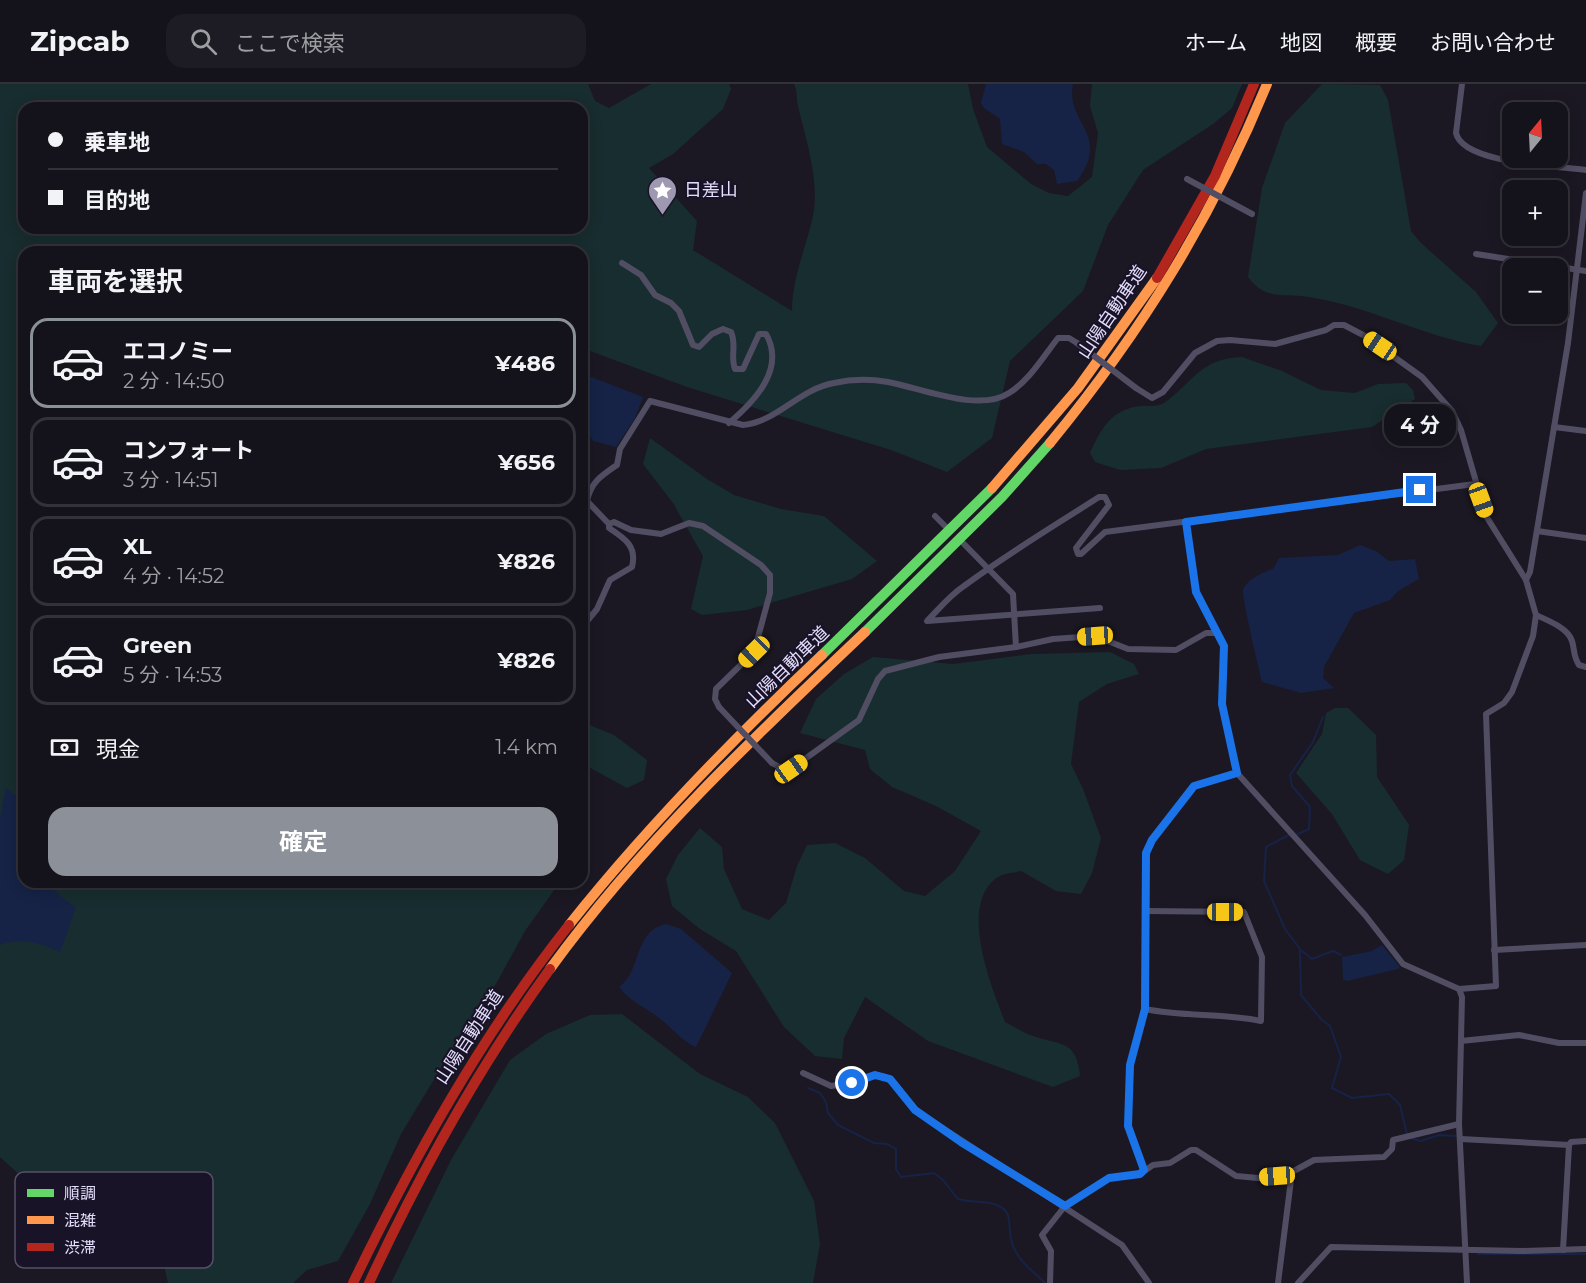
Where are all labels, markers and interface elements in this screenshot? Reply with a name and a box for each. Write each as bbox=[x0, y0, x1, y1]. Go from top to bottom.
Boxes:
search box bbox=[166, 14, 586, 68]
text: Zipcab bbox=[30, 24, 130, 58]
icon: search bbox=[187, 25, 220, 58]
text: ここで検索 bbox=[235, 30, 345, 57]
text: ホーム bbox=[1185, 30, 1247, 55]
text: 地図 bbox=[1280, 30, 1322, 55]
text: 概要 bbox=[1355, 30, 1397, 55]
text: お問い合わせ bbox=[1430, 30, 1556, 55]
north arrow bbox=[1502, 102, 1568, 168]
map controls bbox=[1502, 102, 1568, 324]
text: 乗車地 bbox=[84, 129, 150, 156]
place icon: 日差山 bbox=[647, 174, 679, 216]
place label: 日差山 bbox=[684, 179, 738, 201]
button: + bbox=[1502, 180, 1568, 246]
text: 目的地 bbox=[84, 187, 150, 214]
button: − bbox=[1502, 258, 1568, 324]
street label: 山陽自動車道 bbox=[1073, 261, 1151, 363]
text: 車両を選択 bbox=[48, 265, 183, 298]
car bbox=[1360, 328, 1400, 364]
icon: car bbox=[51, 336, 105, 390]
text: エコノミー bbox=[123, 338, 233, 365]
text: ¥486 bbox=[495, 350, 555, 377]
text: 2 分 · 14:50 bbox=[123, 369, 224, 393]
callout: 4 分 bbox=[1384, 403, 1456, 445]
text: 4 分 bbox=[1400, 413, 1440, 437]
icon: car bbox=[51, 435, 105, 489]
text: コンフォート bbox=[123, 437, 254, 464]
text: ¥656 bbox=[498, 449, 555, 476]
text: 3 分 · 14:51 bbox=[123, 468, 218, 492]
route end bbox=[1406, 476, 1433, 503]
car bbox=[1466, 480, 1496, 520]
text: XL bbox=[123, 533, 152, 560]
icon: car bbox=[51, 534, 105, 588]
text: ¥826 bbox=[498, 548, 555, 575]
text: 4 分 · 14:52 bbox=[123, 564, 224, 588]
street label: 山陽自動車道 bbox=[741, 622, 833, 712]
car bbox=[1076, 626, 1114, 646]
text: Green bbox=[123, 632, 192, 659]
icon: car bbox=[51, 633, 105, 687]
car bbox=[735, 633, 773, 671]
text: ¥826 bbox=[498, 647, 555, 674]
text: 5 分 · 14:53 bbox=[123, 663, 222, 687]
icon: cash bbox=[48, 731, 81, 764]
text: 1.4 km bbox=[495, 735, 558, 759]
text: 現金 bbox=[96, 736, 140, 763]
car bbox=[771, 751, 811, 787]
button: 確定 bbox=[48, 807, 558, 876]
car bbox=[1207, 903, 1243, 921]
street label: 山陽自動車道 bbox=[430, 986, 508, 1088]
route start bbox=[838, 1069, 865, 1096]
car bbox=[1258, 1166, 1296, 1186]
legend bbox=[15, 1172, 213, 1268]
text: 順調 bbox=[64, 1184, 96, 1203]
text: 混雑 bbox=[64, 1211, 96, 1230]
text: 渋滞 bbox=[64, 1238, 96, 1257]

